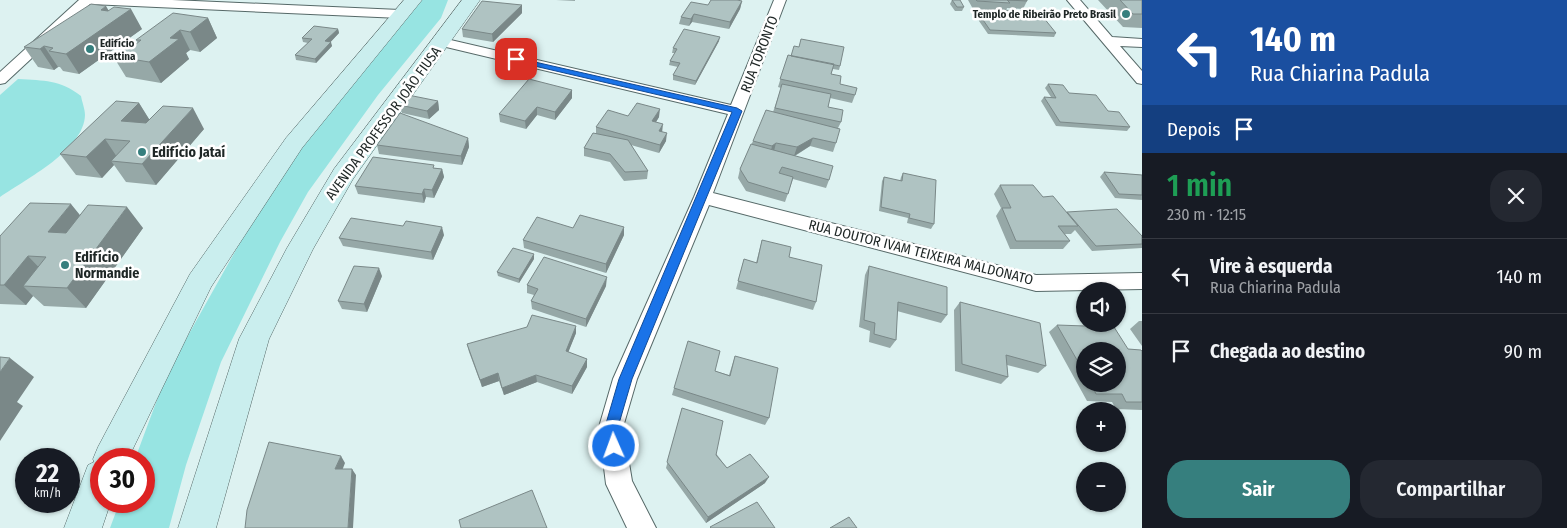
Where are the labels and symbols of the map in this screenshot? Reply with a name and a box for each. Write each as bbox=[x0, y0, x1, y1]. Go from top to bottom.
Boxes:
place label: Templo de Ribeirão Preto Brasil bbox=[973, 8, 1117, 21]
marker: Templo de Ribeirão Preto Brasil bbox=[1120, 8, 1132, 20]
street label: RUA TORONTO bbox=[737, 13, 782, 95]
place label: Edifício Frattina bbox=[100, 37, 136, 63]
pin bbox=[495, 38, 537, 80]
marker: Edifício Frattina bbox=[84, 43, 96, 55]
street label: AVENIDA PROFESSOR JOÃO FIUSA bbox=[322, 43, 445, 203]
place label: Edifício Jataí bbox=[152, 144, 226, 161]
marker: Edifício Jataí bbox=[136, 146, 148, 158]
street label: RUA DOUTOR IVAM TEIXEIRA MALDONATO bbox=[807, 216, 1035, 289]
place label: Edifício Normandie bbox=[75, 249, 139, 282]
marker: Edifício Normandie bbox=[59, 259, 71, 271]
position arrow bbox=[587, 419, 639, 471]
speed limit sign: 30 bbox=[90, 448, 155, 513]

